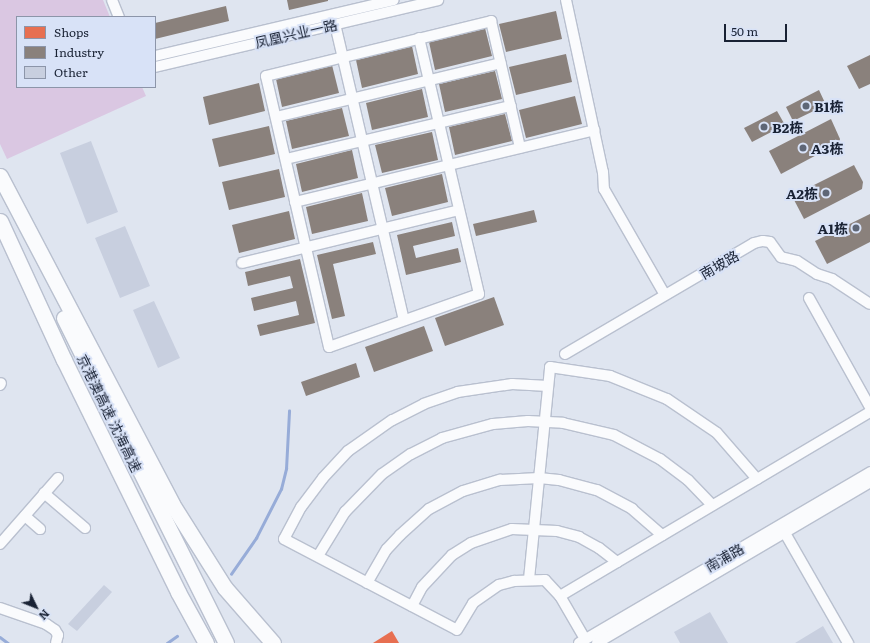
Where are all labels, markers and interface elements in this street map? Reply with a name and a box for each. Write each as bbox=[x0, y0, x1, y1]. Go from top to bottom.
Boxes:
street label: 凤凰兴业一路 bbox=[253, 15, 339, 51]
legend bbox=[16, 16, 156, 88]
scale bar bbox=[726, 16, 789, 42]
text: 50 m bbox=[731, 22, 758, 40]
text: Shops bbox=[54, 23, 89, 41]
text: Industry bbox=[54, 43, 104, 61]
text: Other bbox=[54, 63, 88, 81]
place label: B1栋 bbox=[814, 98, 843, 114]
marker: B1栋 bbox=[801, 101, 811, 111]
place label: B2栋 bbox=[772, 119, 803, 135]
marker: B2栋 bbox=[759, 122, 769, 132]
place label: A3栋 bbox=[811, 140, 843, 156]
marker: A3栋 bbox=[798, 143, 808, 153]
place label: A2栋 bbox=[786, 185, 818, 201]
marker: A2栋 bbox=[821, 188, 831, 198]
place label: A1栋 bbox=[818, 220, 848, 236]
marker: A1栋 bbox=[851, 223, 861, 233]
street label: 南坡路 bbox=[697, 246, 741, 282]
street label: 京港澳高速 沈海高速 bbox=[74, 351, 146, 475]
street label: 南浦路 bbox=[702, 539, 746, 575]
north arrow bbox=[16, 587, 56, 627]
text: N bbox=[36, 606, 54, 624]

